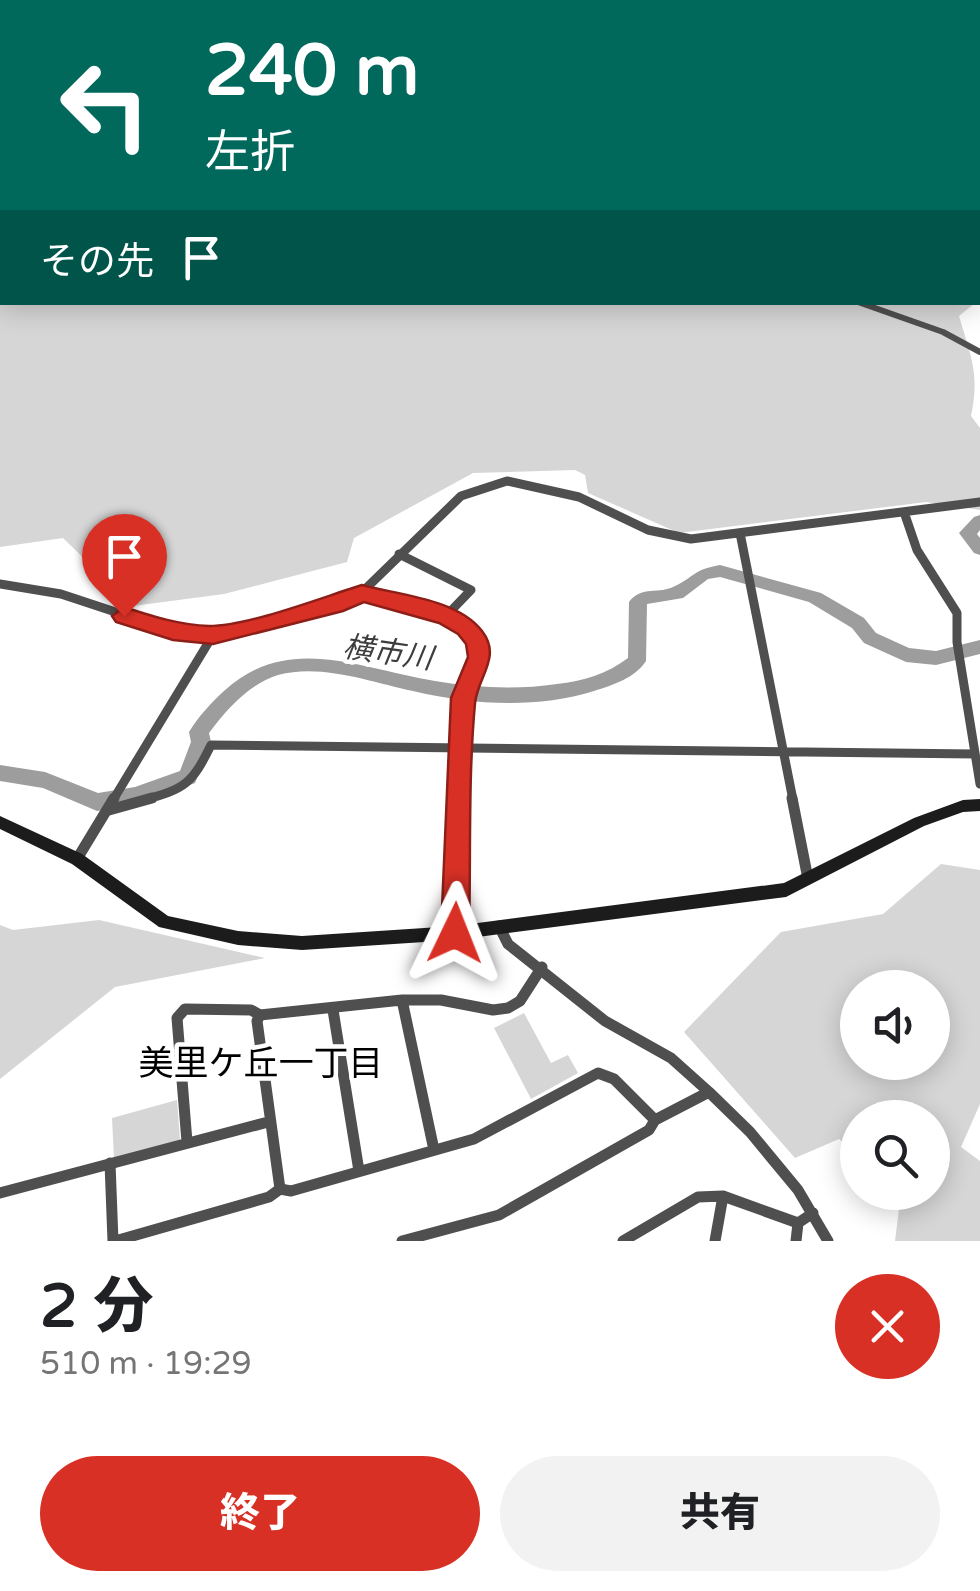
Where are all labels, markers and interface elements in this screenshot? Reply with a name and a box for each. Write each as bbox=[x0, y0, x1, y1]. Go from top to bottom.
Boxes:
text: 240 m bbox=[205, 30, 419, 114]
icon: left bbox=[40, 40, 170, 170]
text: 左折 bbox=[205, 126, 295, 180]
icon: arrive bbox=[174, 230, 229, 285]
text: その先 bbox=[40, 239, 154, 285]
pin bbox=[82, 514, 167, 617]
icon: arrive bbox=[97, 529, 152, 584]
water label: 横市川 bbox=[341, 628, 438, 678]
position arrow bbox=[403, 881, 507, 985]
map controls bbox=[840, 970, 950, 1210]
button: sound bbox=[840, 970, 950, 1080]
district label: 美里ケ丘一丁目 bbox=[138, 1043, 384, 1085]
button: search bbox=[840, 1100, 950, 1210]
text: 2 分 bbox=[40, 1271, 153, 1343]
button: close bbox=[835, 1274, 940, 1379]
text: 510 m · 19:29 bbox=[40, 1345, 252, 1383]
button: 終了 bbox=[40, 1456, 480, 1571]
button: 共有 bbox=[500, 1456, 940, 1571]

